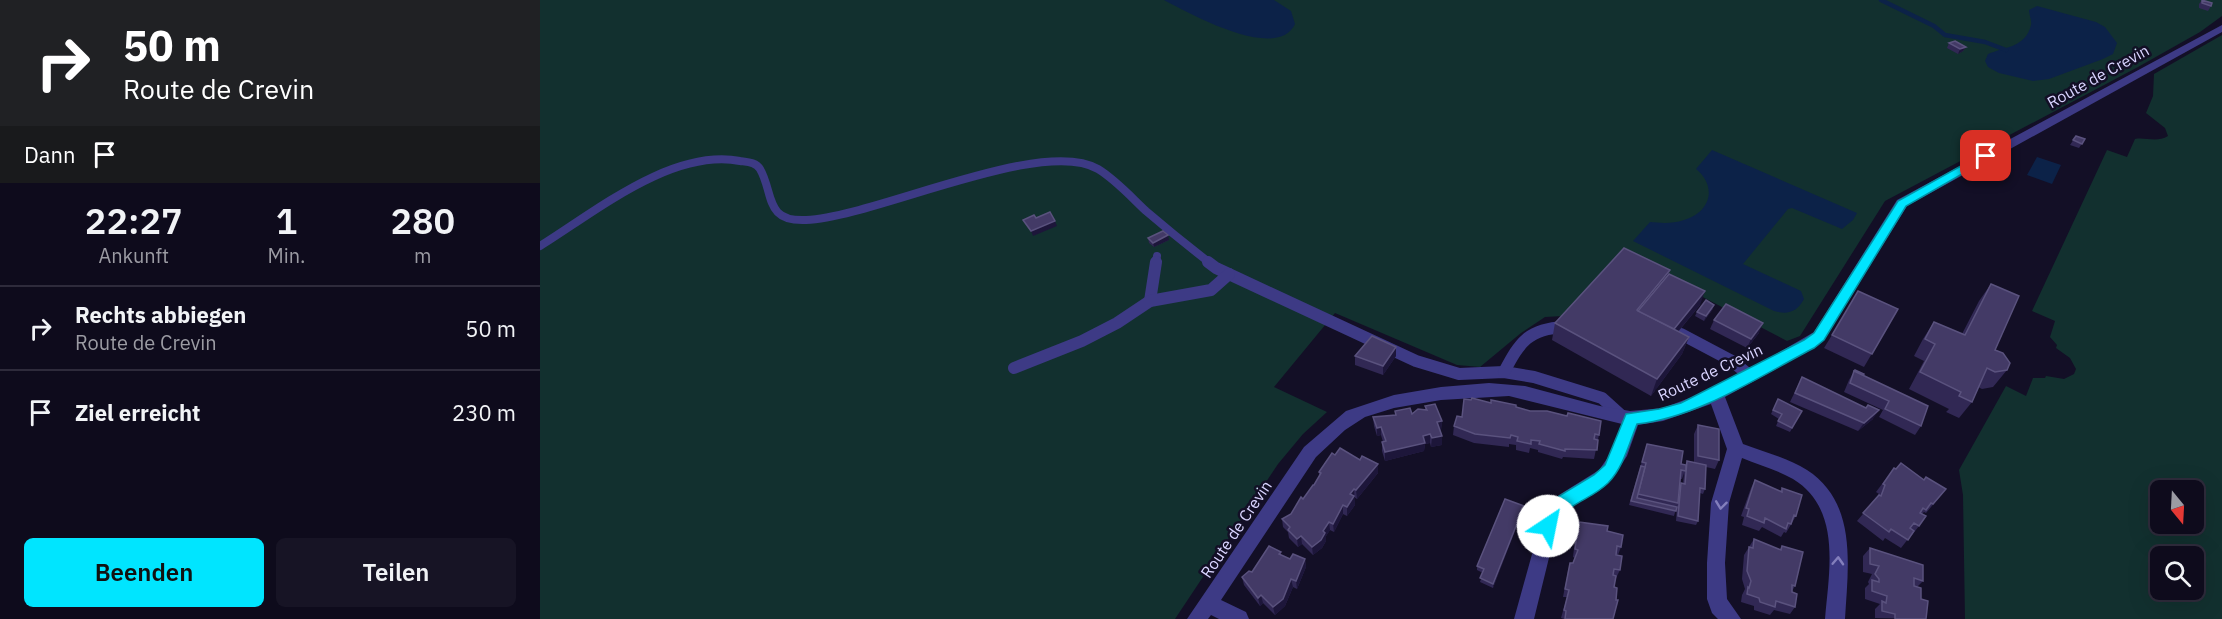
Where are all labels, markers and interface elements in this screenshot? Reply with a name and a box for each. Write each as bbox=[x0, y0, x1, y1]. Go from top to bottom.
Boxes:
text: 50 m bbox=[123, 18, 221, 73]
icon: right bbox=[24, 24, 102, 102]
street label: Route de Crevin bbox=[2044, 40, 2152, 112]
text: Route de Crevin bbox=[123, 71, 314, 106]
pin bbox=[1960, 130, 2011, 181]
icon: arrive bbox=[88, 138, 121, 171]
icon: arrive bbox=[1969, 139, 2002, 172]
text: Dann bbox=[24, 140, 76, 169]
text: 22:27 bbox=[85, 197, 183, 244]
text: 1 bbox=[276, 197, 297, 244]
text: 280 bbox=[390, 197, 455, 244]
text: Ankunft bbox=[98, 242, 169, 269]
text: Min. bbox=[268, 242, 306, 269]
text: m bbox=[414, 242, 432, 269]
text: Rechts abbiegen bbox=[75, 300, 246, 329]
icon: right bbox=[24, 312, 57, 345]
text: 50 m bbox=[465, 314, 516, 343]
text: Route de Crevin bbox=[75, 329, 217, 356]
street label: Route de Crevin bbox=[1654, 339, 1766, 405]
icon: arrive bbox=[24, 396, 57, 429]
text: Ziel erreicht bbox=[75, 398, 200, 427]
text: 230 m bbox=[452, 398, 516, 427]
street label: Route de Crevin bbox=[1196, 476, 1276, 582]
north arrow bbox=[2150, 480, 2204, 534]
map controls bbox=[2150, 480, 2204, 600]
position arrow bbox=[1516, 494, 1580, 558]
one-way arrow bbox=[1715, 500, 1727, 510]
button: Beenden bbox=[24, 538, 264, 607]
button: Teilen bbox=[276, 538, 516, 607]
button: search bbox=[2150, 546, 2204, 600]
one-way arrow bbox=[1831, 556, 1844, 565]

